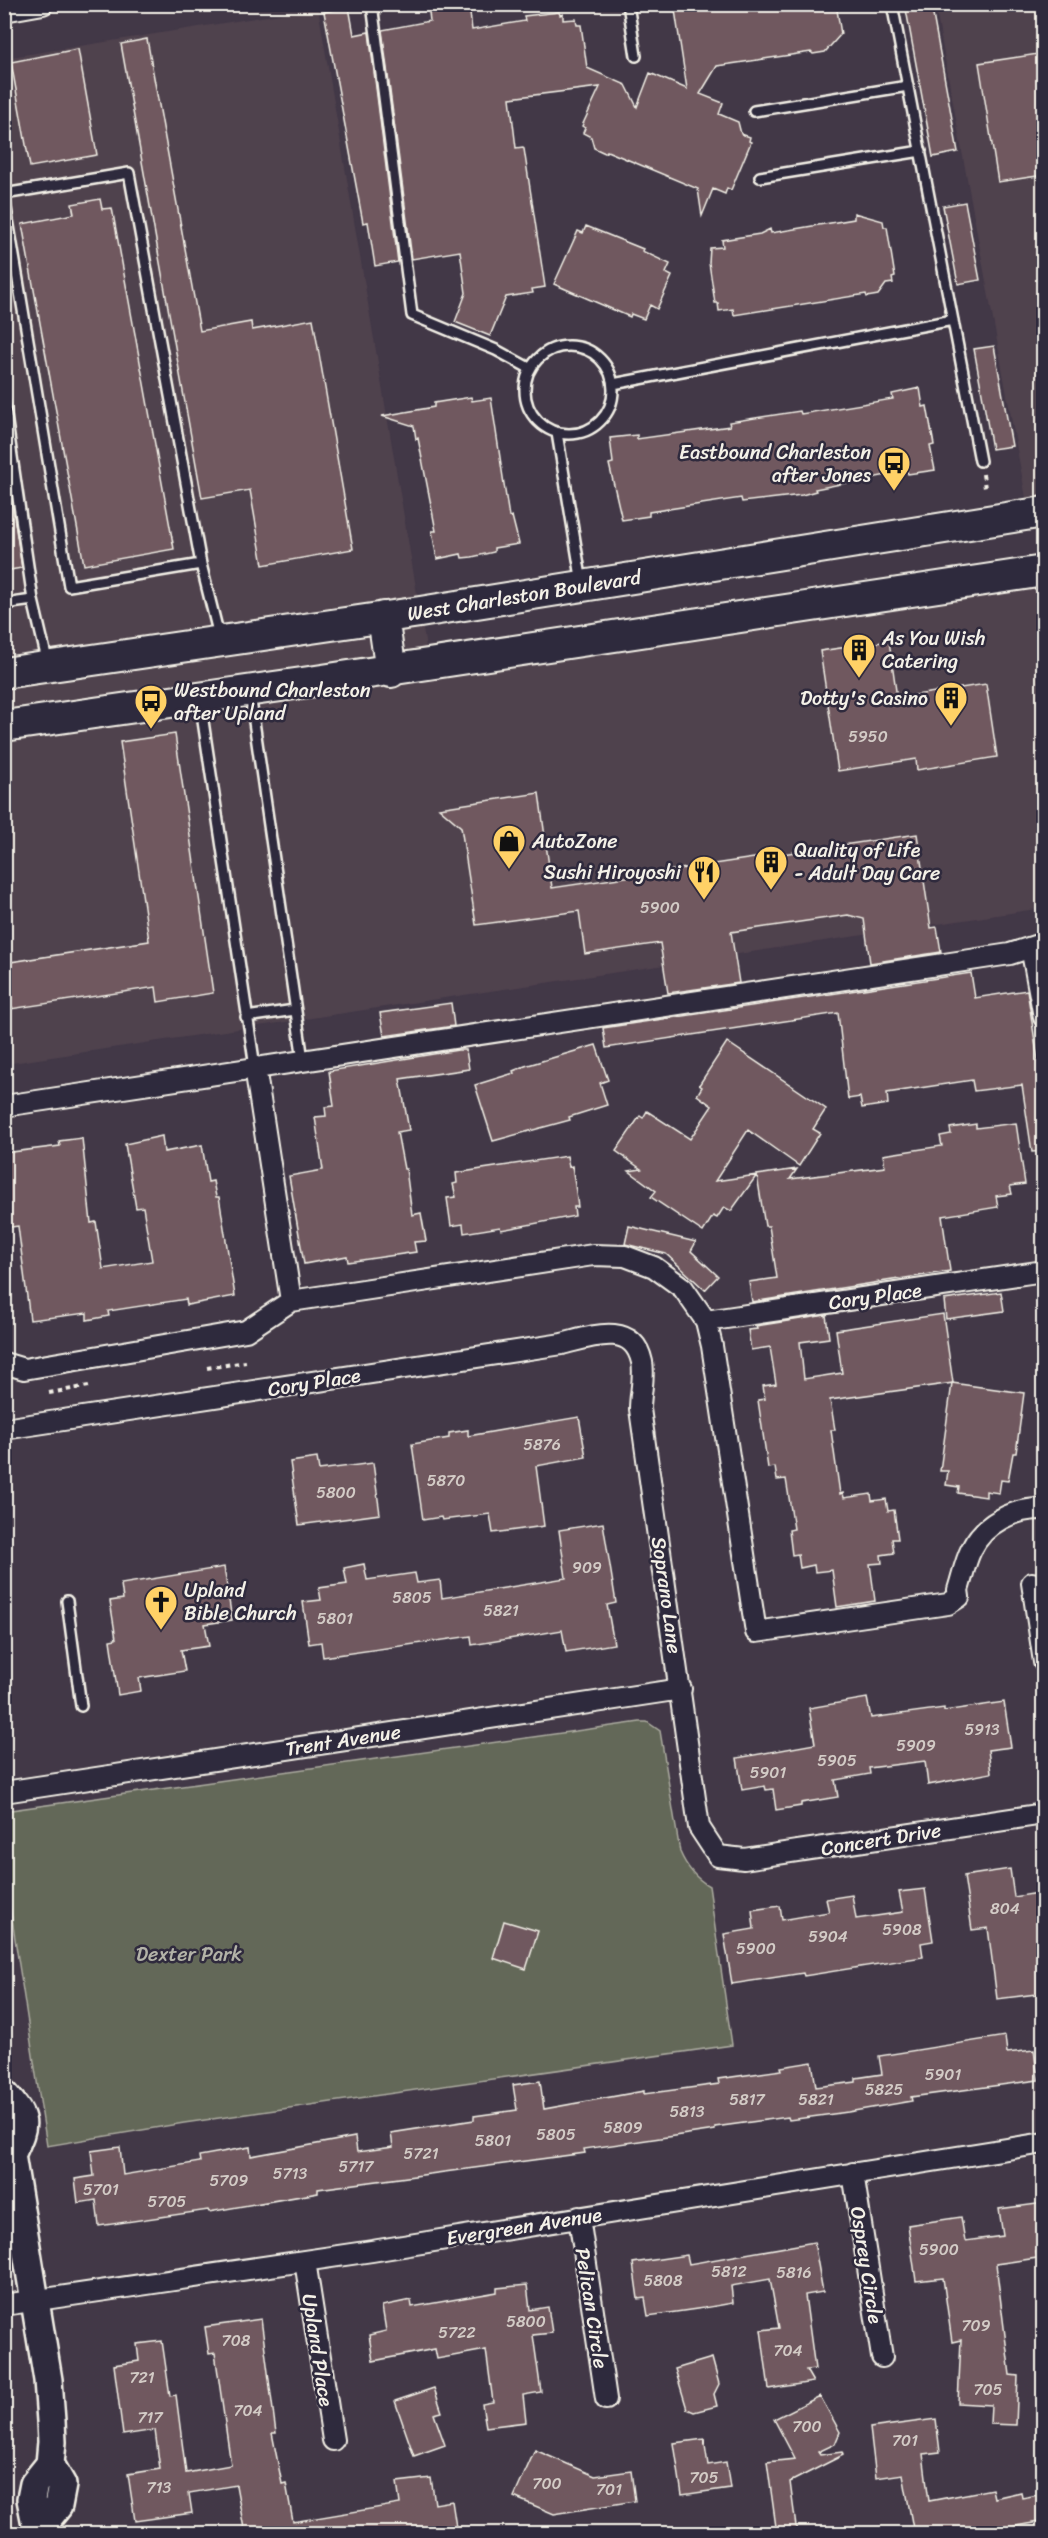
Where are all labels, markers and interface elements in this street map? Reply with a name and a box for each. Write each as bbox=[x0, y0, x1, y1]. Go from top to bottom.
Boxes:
place label: Eastbound Charleston after Jones bbox=[679, 435, 872, 493]
bus stop icon: Eastbound Charleston after Jones bbox=[876, 445, 912, 492]
street label: West Charleston Boulevard bbox=[405, 560, 645, 631]
place label: As You Wish Catering bbox=[881, 621, 985, 679]
building icon: As You Wish Catering bbox=[841, 632, 877, 679]
place label: Westbound Charleston after Upland bbox=[174, 673, 371, 731]
building icon: Dotty's Casino bbox=[933, 680, 969, 727]
place label: Dotty's Casino bbox=[800, 681, 928, 716]
bus stop icon: Westbound Charleston after Upland bbox=[133, 683, 169, 730]
house number: 5950 bbox=[848, 722, 888, 751]
shop icon: AutoZone bbox=[491, 823, 527, 870]
place label: AutoZone bbox=[531, 824, 618, 859]
place label: Quality of Life - Adult Day Care bbox=[794, 833, 940, 891]
building icon: Quality of Life - Adult Day Care bbox=[753, 844, 789, 891]
restaurant icon: Sushi Hiroyoshi bbox=[686, 854, 722, 901]
place label: Sushi Hiroyoshi bbox=[544, 855, 681, 890]
house number: 5900 bbox=[640, 893, 680, 922]
street label: Cory Place bbox=[826, 1273, 924, 1320]
street label: Cory Place bbox=[265, 1358, 363, 1407]
house number: 5876 bbox=[523, 1430, 561, 1459]
house number: 5870 bbox=[427, 1466, 465, 1495]
house number: 5800 bbox=[316, 1478, 356, 1507]
street label: Soprano Lane bbox=[641, 1534, 692, 1656]
house number: 909 bbox=[572, 1553, 602, 1582]
place label: Upland Bible Church bbox=[184, 1573, 297, 1631]
house number: 5805 bbox=[392, 1583, 432, 1612]
church icon: Upland Bible Church bbox=[143, 1584, 179, 1631]
house number: 5821 bbox=[483, 1596, 519, 1625]
house number: 5801 bbox=[317, 1604, 353, 1633]
street label: Trent Avenue bbox=[283, 1714, 403, 1767]
house number: 5913 bbox=[964, 1715, 1000, 1744]
house number: 5909 bbox=[896, 1731, 936, 1760]
house number: 5905 bbox=[817, 1746, 857, 1775]
house number: 5901 bbox=[750, 1758, 786, 1787]
street label: Concert Drive bbox=[819, 1813, 944, 1866]
house number: 804 bbox=[990, 1894, 1020, 1923]
house number: 5908 bbox=[882, 1915, 922, 1944]
house number: 5904 bbox=[808, 1922, 848, 1951]
house number: 5900 bbox=[736, 1934, 776, 1963]
park label: Dexter Park bbox=[136, 1937, 242, 1972]
house number: 5901 bbox=[925, 2060, 961, 2089]
house number: 5825 bbox=[865, 2075, 903, 2104]
house number: 5817 bbox=[729, 2085, 766, 2114]
house number: 5821 bbox=[798, 2085, 834, 2114]
house number: 5813 bbox=[669, 2097, 705, 2126]
house number: 5809 bbox=[603, 2113, 643, 2142]
house number: 5805 bbox=[536, 2120, 576, 2149]
house number: 5801 bbox=[475, 2126, 511, 2155]
house number: 5721 bbox=[403, 2139, 439, 2168]
house number: 5717 bbox=[339, 2152, 374, 2181]
house number: 5713 bbox=[273, 2159, 307, 2188]
house number: 5709 bbox=[210, 2166, 249, 2195]
house number: 5701 bbox=[83, 2175, 119, 2204]
house number: 5705 bbox=[148, 2187, 187, 2216]
street label: Evergreen Avenue bbox=[444, 2197, 605, 2256]
street label: Osprey Circle bbox=[840, 2204, 893, 2327]
house number: 5900 bbox=[919, 2235, 959, 2264]
street label: Pelican Circle bbox=[565, 2245, 618, 2371]
house number: 5812 bbox=[711, 2257, 747, 2286]
house number: 5816 bbox=[776, 2258, 812, 2287]
house number: 5808 bbox=[643, 2266, 683, 2295]
street label: Upland Place bbox=[291, 2291, 344, 2409]
house number: 5800 bbox=[506, 2307, 546, 2336]
house number: 709 bbox=[961, 2311, 991, 2340]
house number: 5722 bbox=[438, 2318, 476, 2347]
house number: 708 bbox=[222, 2326, 251, 2355]
house number: 704 bbox=[773, 2336, 803, 2365]
house number: 721 bbox=[129, 2363, 155, 2392]
house number: 705 bbox=[973, 2375, 1003, 2404]
house number: 704 bbox=[233, 2396, 263, 2425]
house number: 717 bbox=[137, 2403, 163, 2432]
house number: 700 bbox=[792, 2412, 822, 2441]
house number: 701 bbox=[892, 2426, 918, 2455]
house number: 705 bbox=[689, 2463, 719, 2492]
house number: 700 bbox=[532, 2469, 562, 2498]
house number: 713 bbox=[147, 2473, 172, 2502]
house number: 701 bbox=[596, 2475, 622, 2504]

